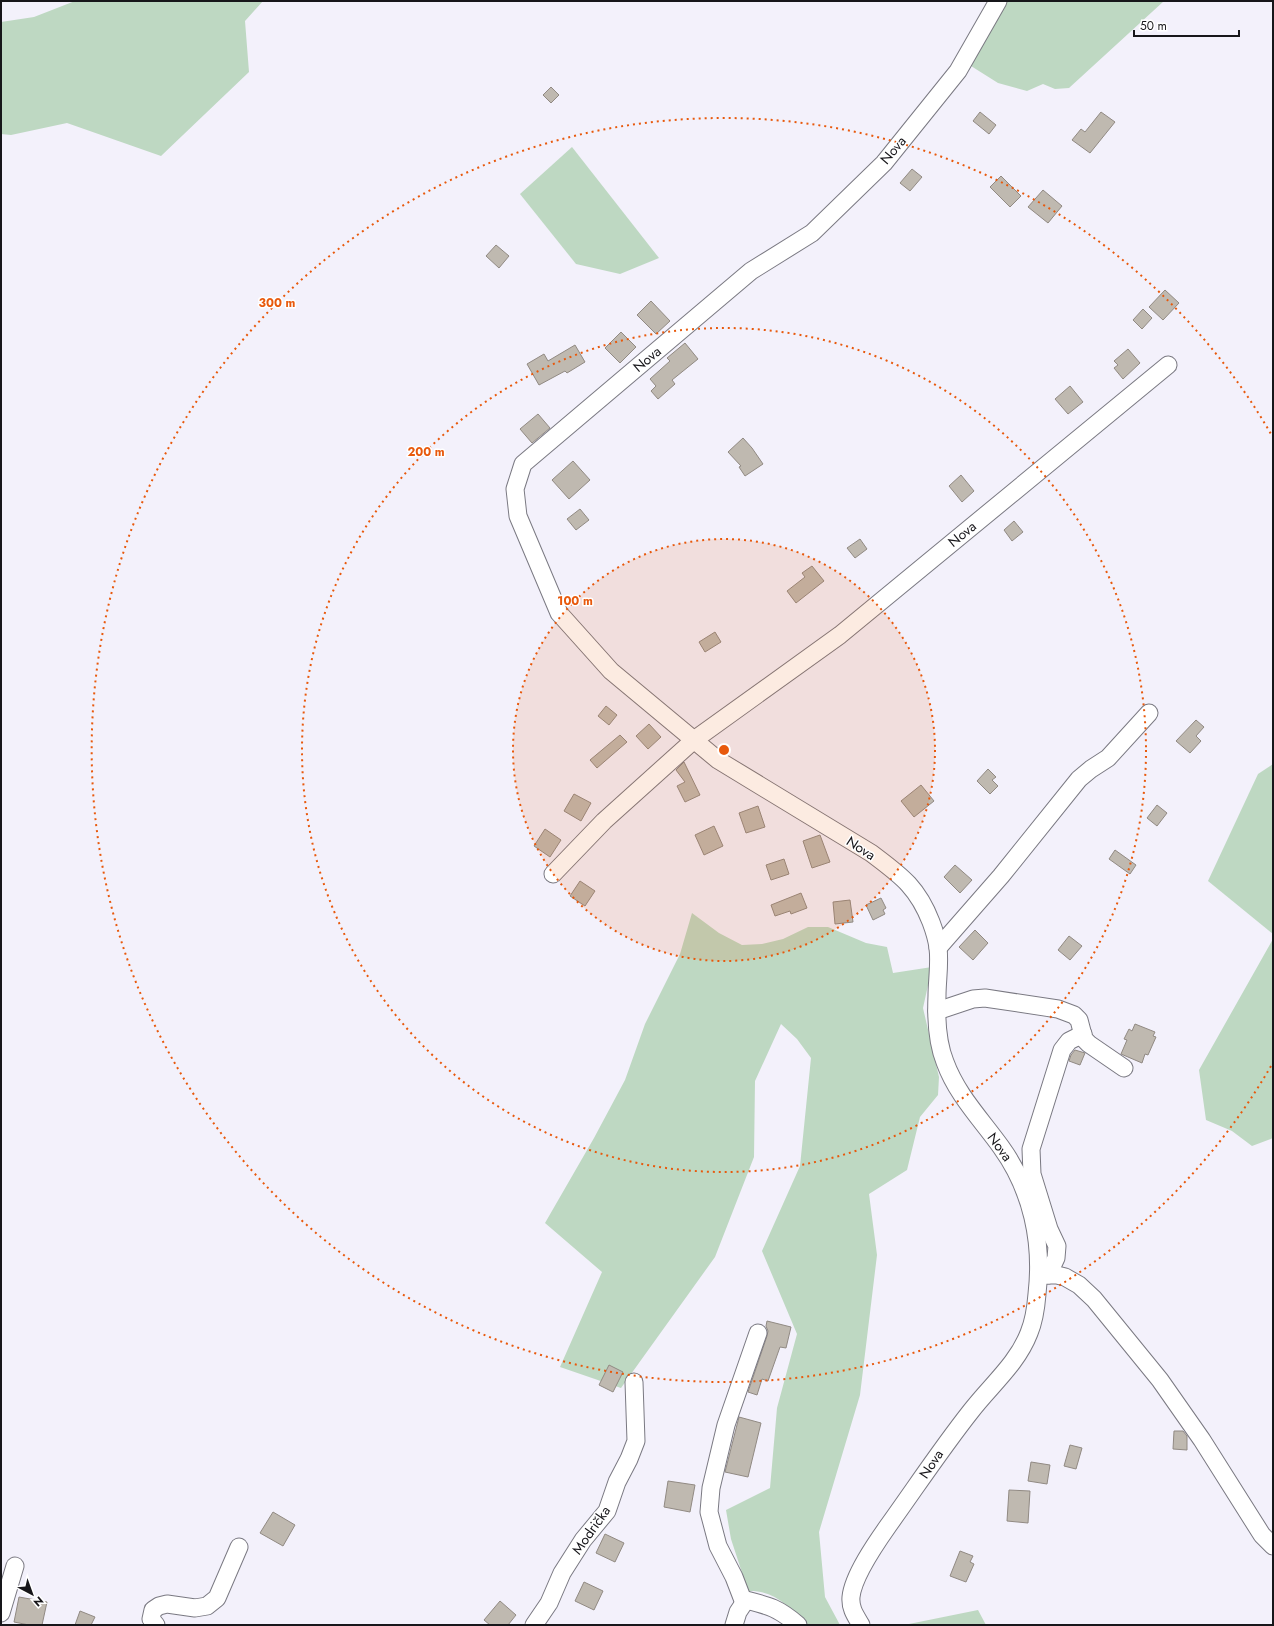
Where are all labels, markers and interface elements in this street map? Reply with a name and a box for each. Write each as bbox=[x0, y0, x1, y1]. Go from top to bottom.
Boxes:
scale bar bbox=[1134, 12, 1239, 38]
text: 50 m bbox=[1140, 17, 1167, 35]
street label: Nova bbox=[875, 132, 911, 168]
text: 300 m bbox=[259, 294, 296, 312]
street label: Nova bbox=[629, 341, 665, 377]
text: 200 m bbox=[407, 443, 445, 461]
street label: Nova bbox=[944, 516, 980, 552]
text: 100 m bbox=[557, 592, 593, 610]
centre of rings bbox=[717, 743, 731, 757]
street label: Nova bbox=[842, 831, 880, 865]
street label: Nova bbox=[983, 1129, 1017, 1165]
street label: Nova bbox=[914, 1445, 948, 1483]
street label: Modrička bbox=[567, 1502, 615, 1558]
north arrow bbox=[12, 1574, 52, 1614]
text: N bbox=[30, 1593, 47, 1610]

